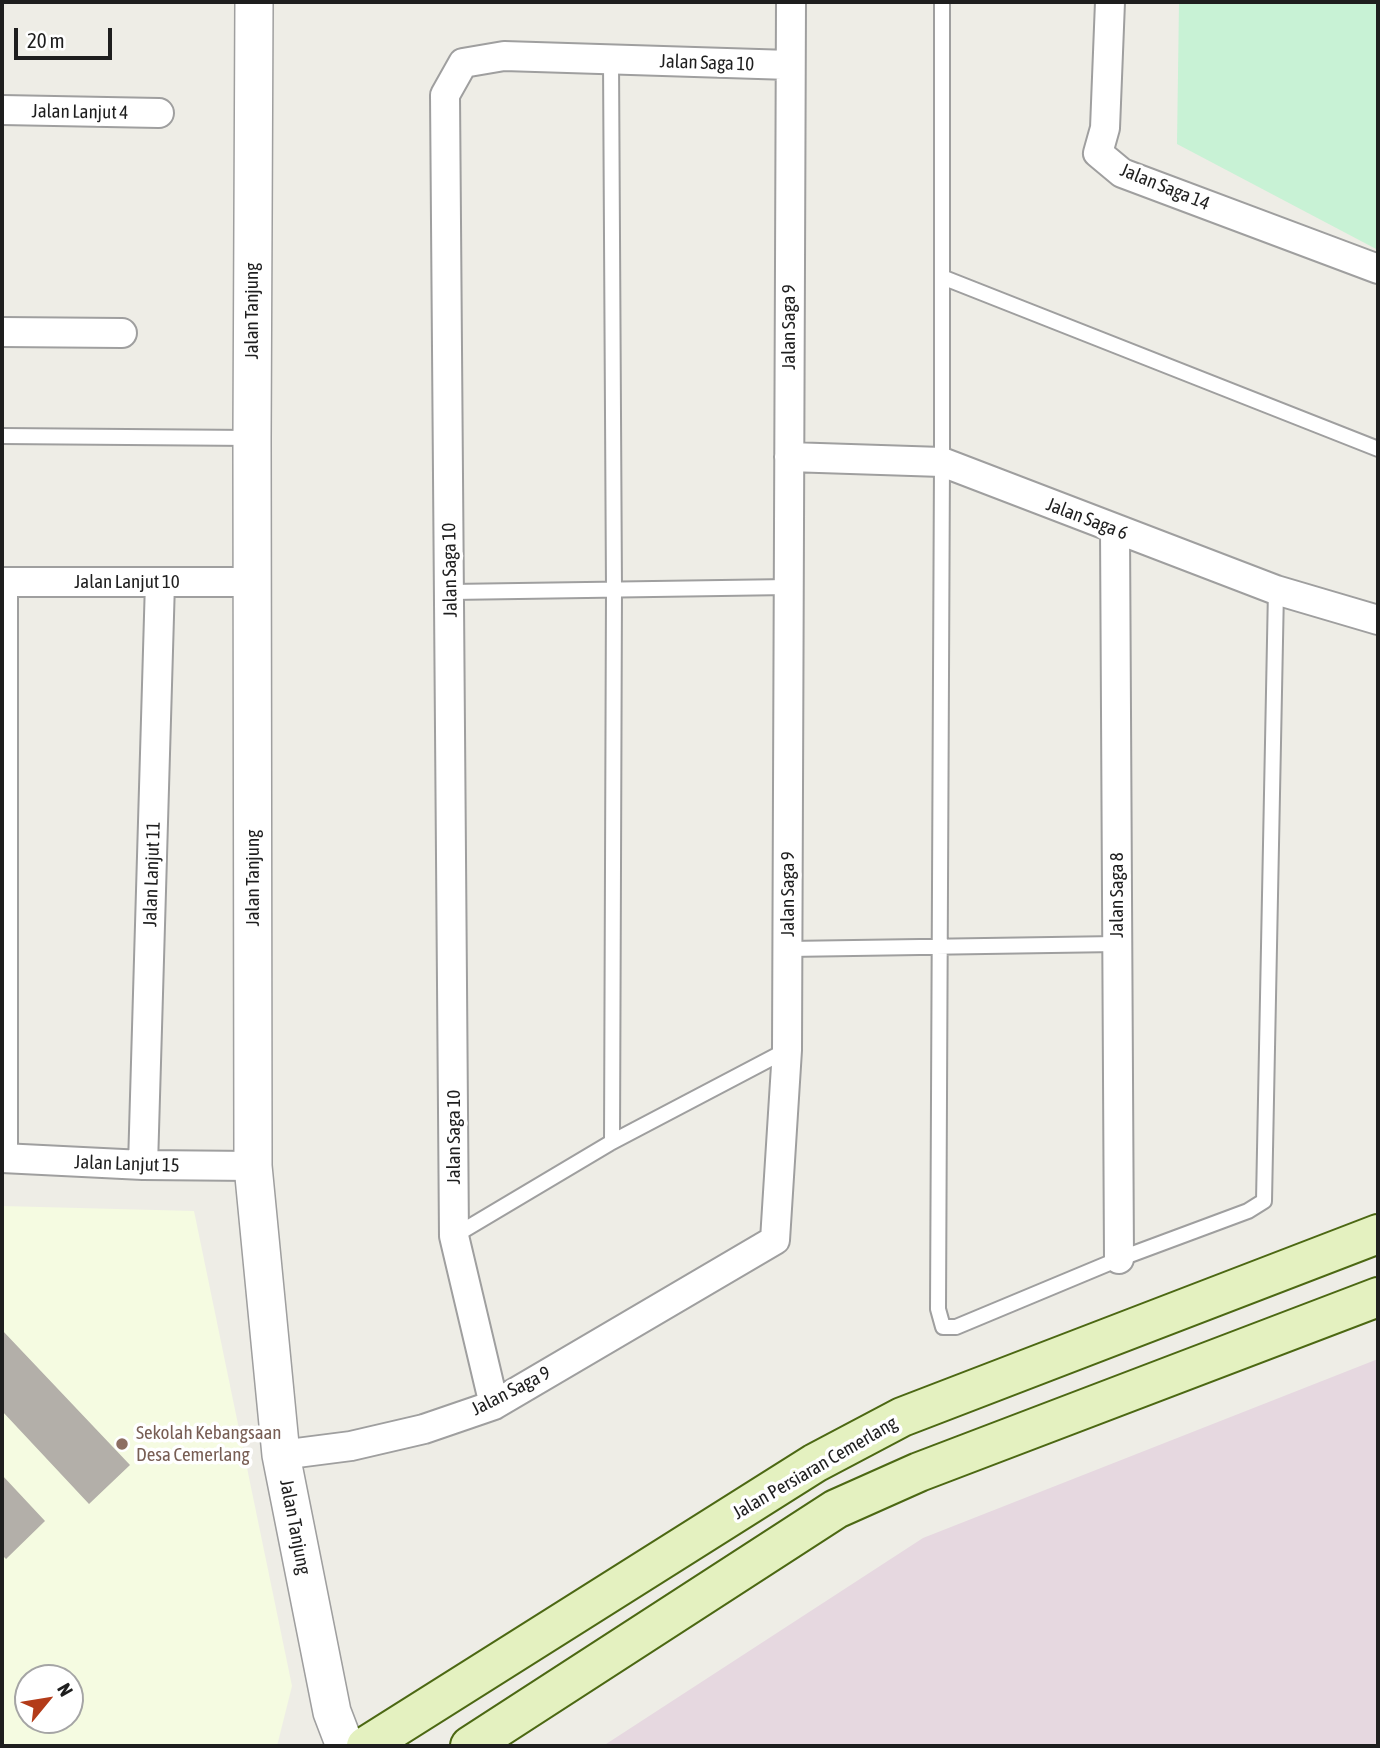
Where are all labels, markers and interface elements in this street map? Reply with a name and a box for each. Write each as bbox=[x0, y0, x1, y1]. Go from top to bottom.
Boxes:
scale bar bbox=[18, 14, 116, 58]
text: 20 m bbox=[27, 28, 65, 52]
street label: Jalan Saga 10 bbox=[659, 50, 755, 76]
street label: Jalan Lanjut 4 bbox=[32, 100, 128, 124]
street label: Jalan Saga 14 bbox=[1117, 159, 1213, 215]
street label: Jalan Tanjung bbox=[241, 263, 263, 359]
street label: Jalan Saga 9 bbox=[778, 284, 800, 370]
street label: Jalan Saga 6 bbox=[1043, 493, 1131, 545]
street label: Jalan Saga 10 bbox=[438, 523, 462, 617]
street label: Jalan Lanjut 10 bbox=[74, 571, 180, 593]
street label: Jalan Lanjut 11 bbox=[139, 821, 165, 927]
street label: Jalan Tanjung bbox=[242, 830, 264, 926]
street label: Jalan Saga 9 bbox=[777, 851, 799, 937]
street label: Jalan Saga 8 bbox=[1106, 852, 1128, 938]
street label: Jalan Saga 10 bbox=[443, 1090, 465, 1184]
street label: Jalan Lanjut 15 bbox=[74, 1151, 180, 1177]
street label: Jalan Saga 9 bbox=[468, 1361, 554, 1421]
street label: Jalan Persiaran Cemerlang bbox=[729, 1412, 901, 1524]
place label: Sekolah Kebangsaan Desa Cemerlang bbox=[136, 1422, 282, 1466]
marker: Sekolah Kebangsaan Desa Cemerlang bbox=[114, 1436, 130, 1452]
street label: Jalan Tanjung bbox=[275, 1477, 315, 1577]
north arrow bbox=[14, 1664, 84, 1734]
text: N bbox=[53, 1679, 78, 1700]

